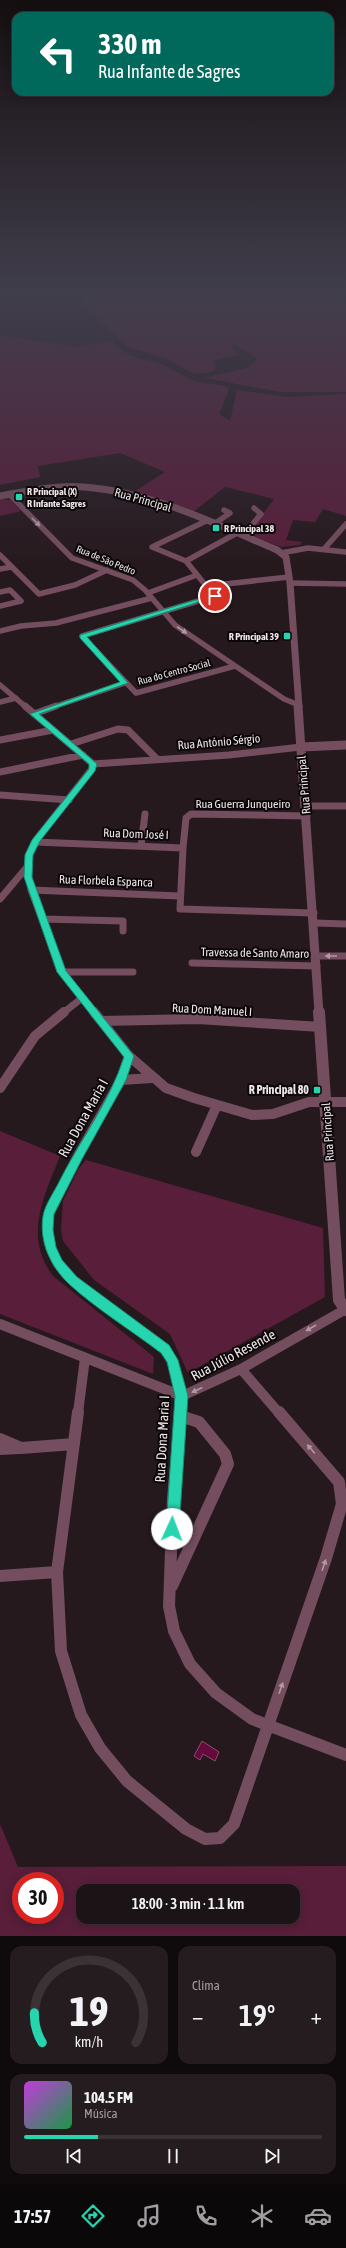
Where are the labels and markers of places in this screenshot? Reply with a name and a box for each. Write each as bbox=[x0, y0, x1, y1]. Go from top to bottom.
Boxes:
place label: R Principal (X) R Infante Sagres bbox=[27, 486, 86, 509]
marker: R Principal (X) R Infante Sagres bbox=[14, 492, 24, 502]
marker: R Principal 38 bbox=[211, 523, 221, 533]
place label: R Principal 38 bbox=[224, 523, 274, 534]
pin bbox=[198, 579, 232, 613]
place label: R Principal 39 bbox=[229, 631, 279, 642]
marker: R Principal 39 bbox=[282, 631, 292, 641]
place label: R Principal 80 bbox=[249, 1083, 309, 1097]
marker: R Principal 80 bbox=[312, 1085, 322, 1095]

